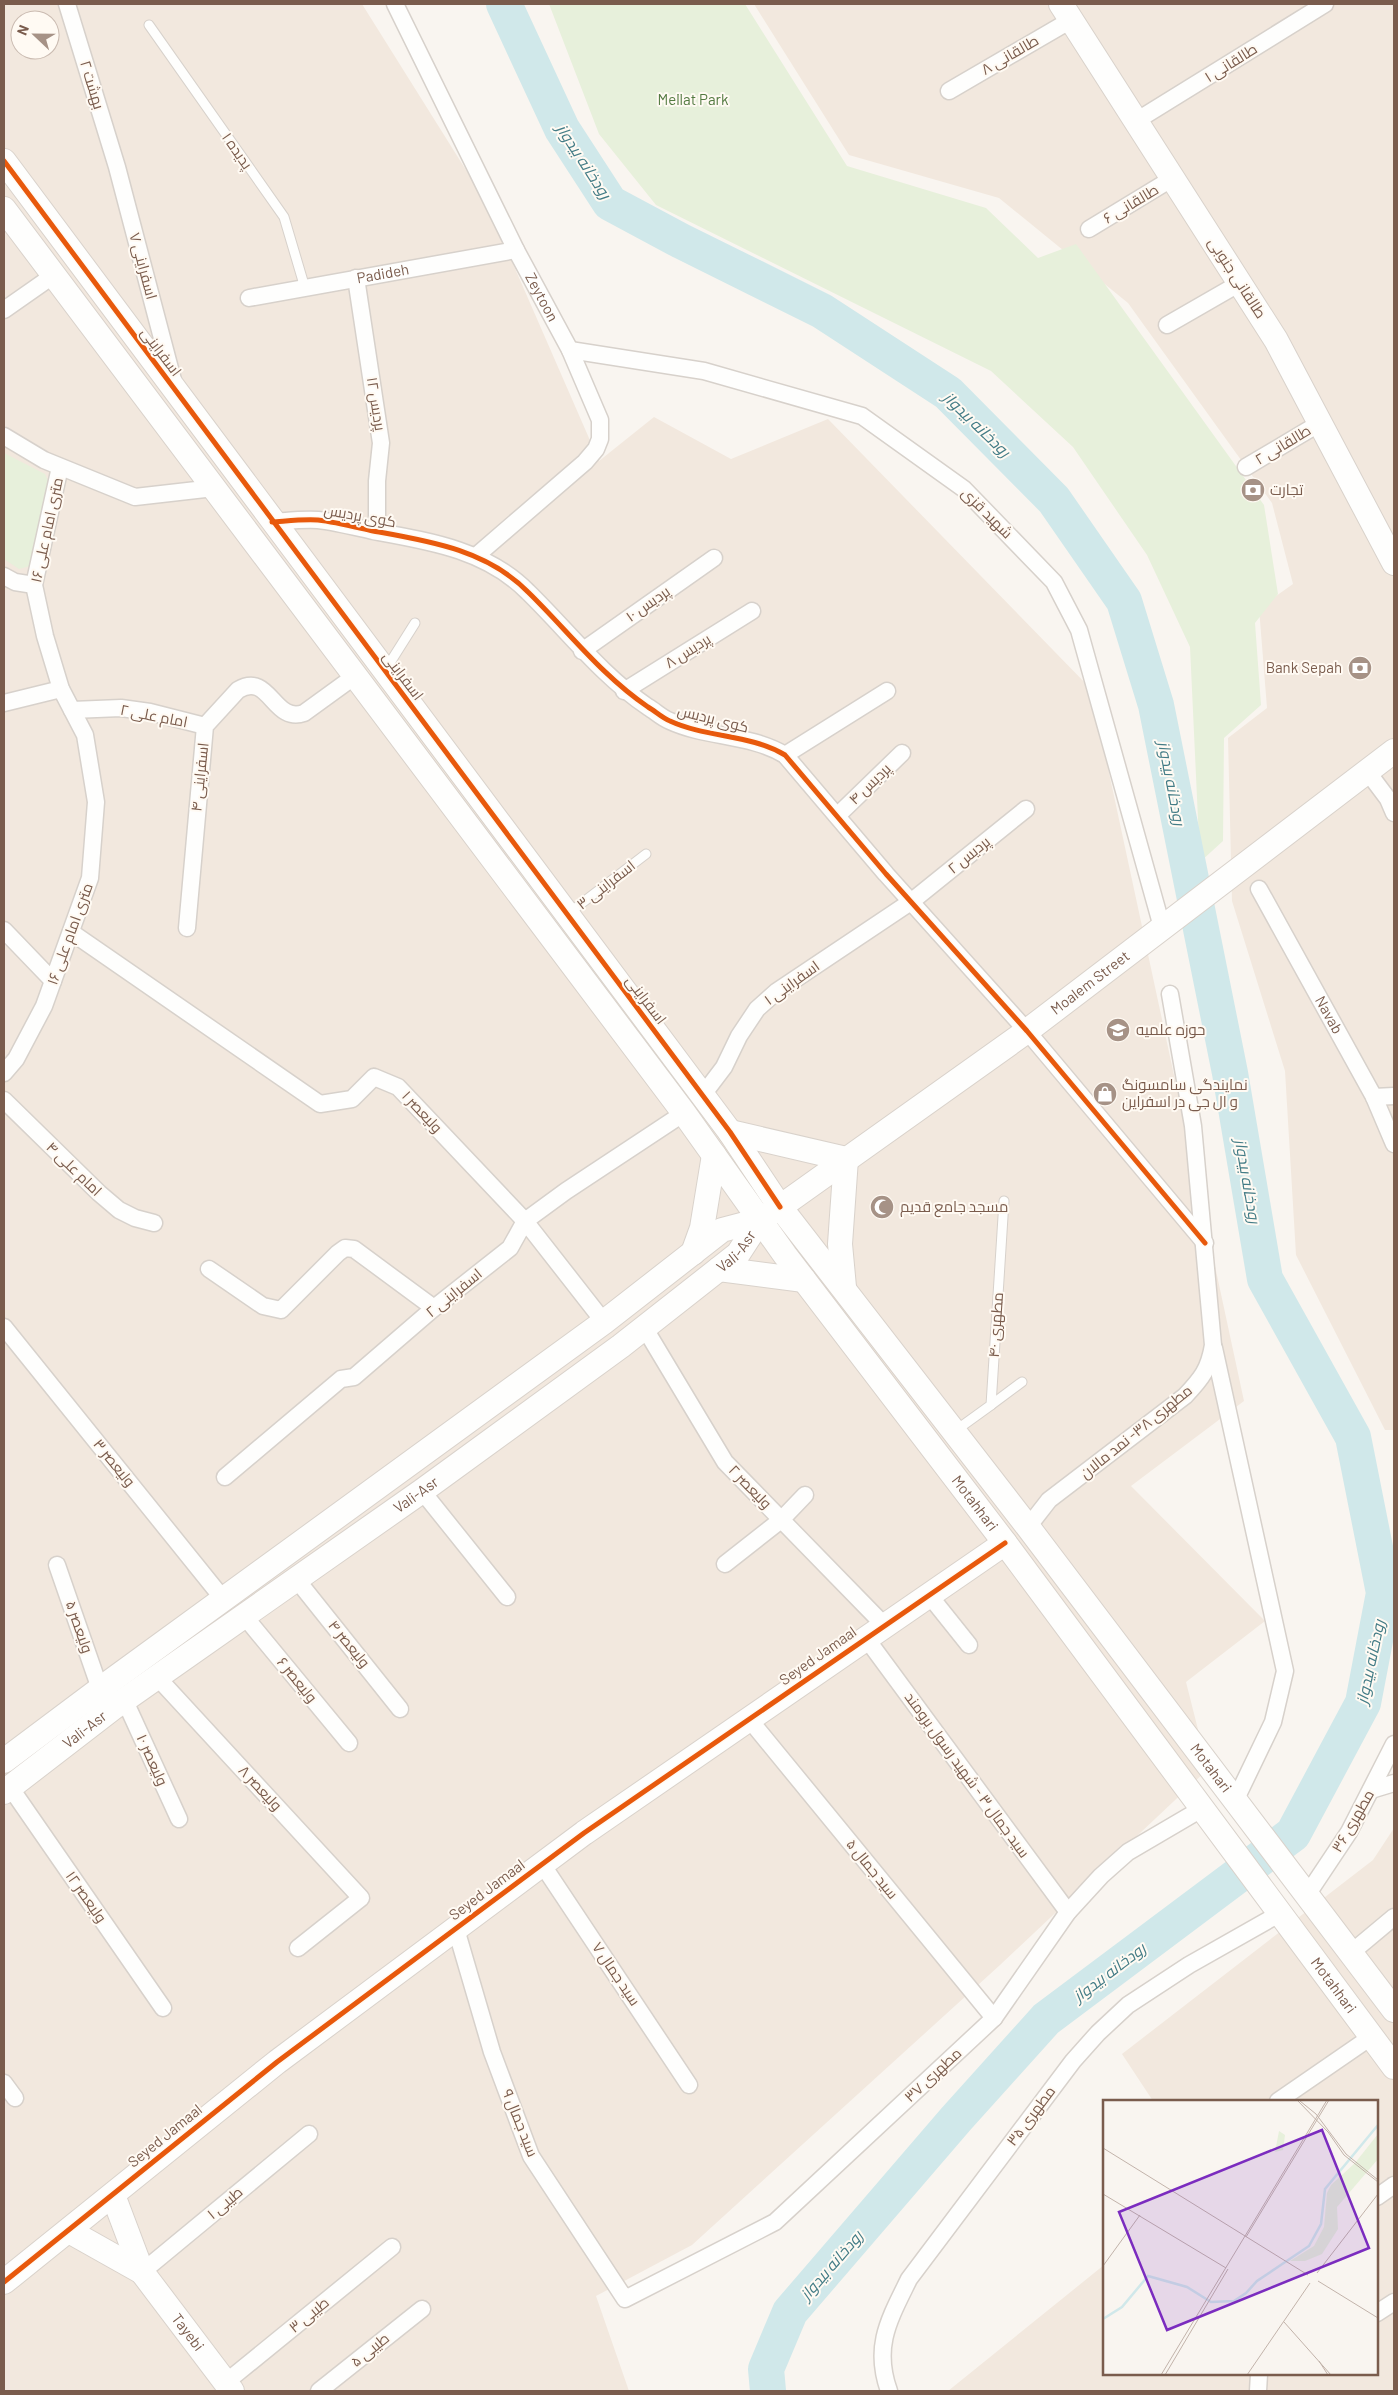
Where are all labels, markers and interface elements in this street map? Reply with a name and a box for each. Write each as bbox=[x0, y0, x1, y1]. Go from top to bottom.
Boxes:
north arrow bbox=[10, 10, 60, 60]
text: N bbox=[13, 22, 32, 37]
street label: طالقانی ۸ bbox=[978, 30, 1042, 80]
street label: طالقانی ۱ bbox=[1201, 39, 1261, 87]
street label: بهشت ۲ bbox=[75, 58, 109, 112]
park label: Mellat Park bbox=[657, 90, 729, 108]
water label: رودخانه بیدواز bbox=[551, 118, 617, 204]
street label: پدیده ۱ bbox=[217, 129, 257, 173]
street label: طالقانی ۶ bbox=[1100, 180, 1162, 228]
street label: اسفراینی ۷ bbox=[124, 230, 162, 302]
street label: طالقانی جنوبی bbox=[1203, 234, 1271, 322]
street label: Padideh bbox=[355, 259, 410, 286]
street label: Zeytoon bbox=[522, 269, 563, 324]
street label: اسفراینی bbox=[136, 324, 186, 380]
street label: پردیس ۱۲ bbox=[362, 376, 390, 432]
water label: رودخانه بیدواز bbox=[938, 386, 1016, 462]
street label: طالقانی ۲ bbox=[1251, 420, 1315, 470]
street label: ۱۶ متری امام علی bbox=[26, 476, 68, 584]
bank icon: تجارت bbox=[1240, 477, 1266, 503]
place label: تجارت bbox=[1270, 480, 1303, 499]
street label: شهید قزی bbox=[957, 483, 1017, 543]
street label: کوی پردیس bbox=[322, 500, 398, 532]
street label: پردیس ۱۰ bbox=[622, 582, 674, 626]
street label: پردیس ۸ bbox=[661, 629, 715, 673]
street label: اسفراینی bbox=[378, 648, 428, 704]
bank icon: Bank Sepah bbox=[1347, 655, 1373, 681]
place label: Bank Sepah bbox=[1266, 658, 1342, 676]
street label: امام علی ۲ bbox=[119, 700, 189, 732]
street label: کوی پردیس bbox=[675, 700, 751, 738]
water label: رودخانه بیدواز bbox=[1154, 737, 1190, 829]
street label: اسفراینی ۴ bbox=[186, 742, 214, 812]
street label: پردیس ۴ bbox=[845, 759, 895, 809]
street label: پردیس ۲ bbox=[944, 832, 994, 878]
street label: اسفراینی ۳ bbox=[573, 856, 639, 914]
street label: ۱۶ متری امام علی bbox=[42, 880, 98, 988]
street label: Moalem Street bbox=[1047, 946, 1133, 1018]
street label: اسفراینی ۱ bbox=[760, 956, 824, 1010]
street label: اسفراینی bbox=[621, 972, 671, 1028]
street label: Navab bbox=[1312, 992, 1347, 1037]
school or university icon: حوزه علمیه bbox=[1105, 1017, 1131, 1043]
place label: حوزه علمیه bbox=[1136, 1020, 1205, 1039]
place label: نمایندگی سامسونگ و ال جی در اسفراین bbox=[1122, 1075, 1248, 1112]
shop icon: نمایندگی سامسونگ و ال جی در اسفراین bbox=[1092, 1081, 1118, 1107]
street label: ولیعصر ۱ bbox=[398, 1087, 447, 1137]
water label: رودخانه بیدواز bbox=[1230, 1135, 1266, 1227]
street label: امام علی ۴ bbox=[42, 1137, 106, 1201]
mosque icon: مسجد جامع قدیم bbox=[869, 1194, 895, 1220]
place label: مسجد جامع قدیم bbox=[900, 1197, 1008, 1218]
street label: Vali-Asr bbox=[712, 1226, 759, 1276]
street label: اسفراینی ۲ bbox=[422, 1264, 486, 1322]
street label: مطهری ۴۰ bbox=[984, 1292, 1008, 1358]
street label: مطهری ۳۸- نمد مالان bbox=[1076, 1380, 1196, 1484]
street label: ولیعصر ۳ bbox=[89, 1435, 139, 1490]
street label: ولیعصر ۲ bbox=[725, 1461, 776, 1513]
street label: Motahhari bbox=[949, 1471, 1002, 1534]
street label: Vali-Asr bbox=[390, 1472, 442, 1516]
street label: ولیعصر ۵ bbox=[62, 1598, 97, 1656]
street label: ولیعصر ۴ bbox=[324, 1616, 374, 1671]
water label: رودخانه بیدواز bbox=[1351, 1616, 1389, 1708]
street label: Seyed Jamaal bbox=[775, 1622, 859, 1688]
street label: ولیعصر ۶ bbox=[273, 1653, 322, 1706]
street label: سید جمال ۳ - شهید رسول برومند bbox=[900, 1688, 1034, 1862]
street label: Vali-Asr bbox=[59, 1706, 110, 1752]
street label: ولیعصر ۱۰ bbox=[133, 1731, 172, 1789]
street label: Motahari bbox=[1187, 1739, 1236, 1796]
street label: ولیعصر ۸ bbox=[235, 1761, 286, 1814]
street label: مطهری ۳۶ bbox=[1327, 1786, 1379, 1856]
street label: سید جمال ۵ bbox=[842, 1835, 902, 1903]
street label: Seyed Jamaal bbox=[445, 1855, 528, 1923]
street label: ولیعصر ۱۲ bbox=[62, 1867, 111, 1926]
water label: رودخانه بیدواز bbox=[1067, 1937, 1151, 2007]
street label: سید جمال ۷ bbox=[588, 1938, 645, 2009]
street label: Motahhari bbox=[1308, 1953, 1361, 2016]
street label: مطهری ۳۷ bbox=[900, 2043, 966, 2107]
street label: مطهری ۳۵ bbox=[1002, 2082, 1060, 2150]
street label: سید جمال ۹ bbox=[498, 2086, 543, 2160]
street label: Seyed Jamaal bbox=[124, 2100, 205, 2171]
inset map bbox=[1103, 2100, 1378, 2375]
street label: طیبی ۱ bbox=[203, 2182, 247, 2224]
water label: رودخانه بیدواز bbox=[794, 2225, 868, 2305]
street label: طیبی ۳ bbox=[285, 2293, 333, 2337]
street label: Tayebi bbox=[168, 2309, 208, 2354]
street label: طیبی ۵ bbox=[346, 2328, 394, 2372]

